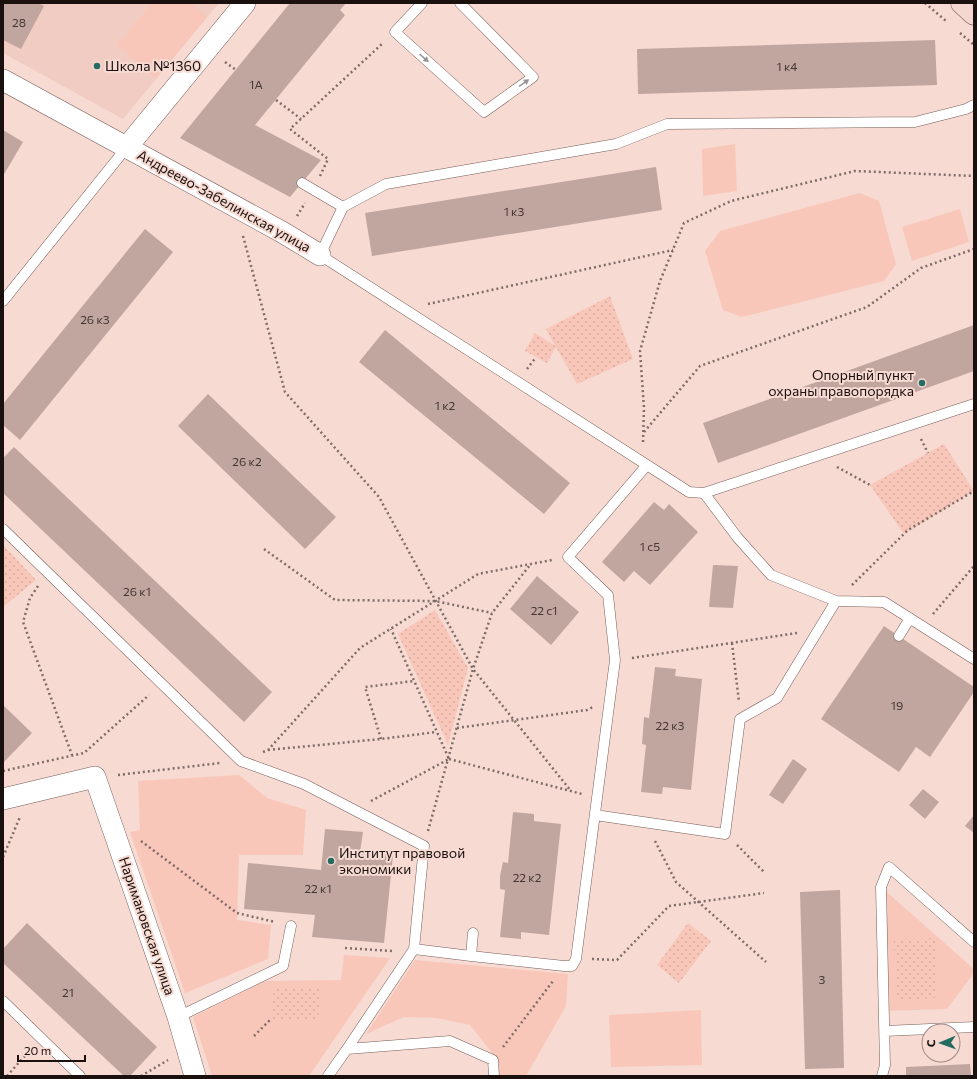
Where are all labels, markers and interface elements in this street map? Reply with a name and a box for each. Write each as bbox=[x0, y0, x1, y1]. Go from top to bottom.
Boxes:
house number: 28 bbox=[12, 15, 26, 29]
one-way arrow bbox=[419, 53, 429, 63]
place label: Школа №1360 bbox=[105, 57, 201, 74]
house number: 1 к4 bbox=[777, 59, 797, 73]
marker: Школа №1360 bbox=[92, 61, 102, 71]
house number: 1А bbox=[249, 77, 263, 91]
one-way arrow bbox=[519, 79, 530, 87]
street label: Андреево-Забелинская улица bbox=[135, 146, 314, 255]
house number: 1 к3 bbox=[504, 204, 524, 218]
house number: 26 к3 bbox=[80, 312, 110, 326]
place label: Опорный пункт охраны правопорядка bbox=[768, 366, 914, 399]
marker: Опорный пункт охраны правопорядка bbox=[917, 378, 927, 388]
house number: 1 к2 bbox=[435, 398, 456, 412]
house number: 26 к2 bbox=[232, 454, 262, 468]
house number: 1 с5 bbox=[640, 539, 660, 553]
house number: 26 к1 bbox=[123, 584, 151, 598]
house number: 22 с1 bbox=[531, 603, 557, 617]
house number: 19 bbox=[891, 698, 903, 712]
house number: 22 к3 bbox=[656, 718, 685, 732]
place label: Институт правовой экономики bbox=[339, 844, 465, 877]
street label: Наримановская улица bbox=[116, 855, 179, 997]
marker: Институт правовой экономики bbox=[326, 856, 336, 866]
house number: 22 к2 bbox=[513, 870, 542, 884]
house number: 22 к1 bbox=[304, 881, 332, 895]
house number: 3 bbox=[819, 972, 826, 986]
house number: 21 bbox=[62, 985, 74, 999]
north arrow bbox=[921, 1023, 961, 1063]
scale bar bbox=[18, 1037, 85, 1063]
text: С bbox=[924, 1039, 937, 1047]
text: 20 m bbox=[24, 1043, 51, 1057]

